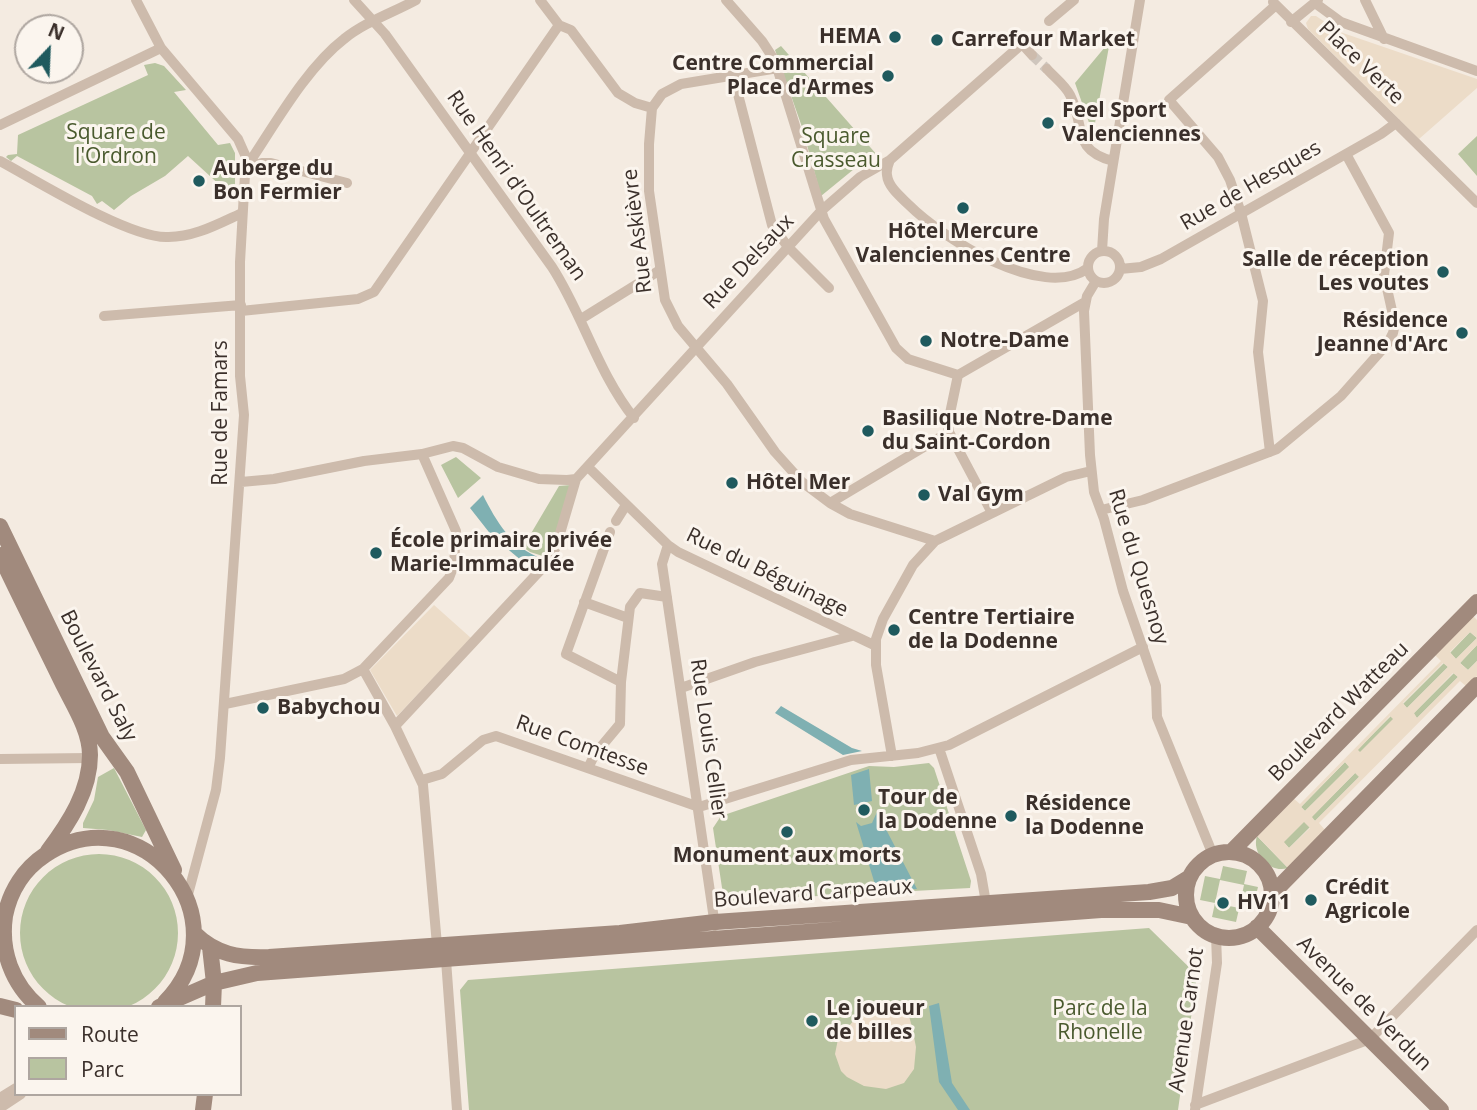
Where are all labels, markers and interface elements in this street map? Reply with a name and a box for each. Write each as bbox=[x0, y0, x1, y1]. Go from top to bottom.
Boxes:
north arrow bbox=[14, 14, 84, 84]
street label: Place Verte bbox=[1313, 16, 1409, 110]
text: N bbox=[44, 17, 69, 46]
place label: HEMA bbox=[819, 24, 881, 50]
place label: Carrefour Market bbox=[951, 27, 1135, 53]
marker: HEMA bbox=[887, 29, 903, 45]
marker: Carrefour Market bbox=[929, 32, 945, 48]
place label: Centre Commercial Place d'Armes bbox=[672, 51, 874, 101]
marker: Centre Commercial Place d'Armes bbox=[880, 68, 896, 84]
street label: Rue Henri d'Oultreman bbox=[441, 86, 591, 286]
place label: Feel Sport Valenciennes bbox=[1062, 98, 1201, 148]
marker: Feel Sport Valenciennes bbox=[1040, 115, 1056, 131]
park label: Square de l'Ordron bbox=[66, 120, 166, 170]
park label: Square Crasseau bbox=[791, 124, 881, 174]
street label: Rue de Hesques bbox=[1176, 136, 1326, 236]
place label: Auberge du Bon Fermier bbox=[213, 156, 342, 206]
street label: Rue Askièvre bbox=[618, 167, 658, 295]
marker: Auberge du Bon Fermier bbox=[191, 173, 207, 189]
marker: Hôtel Mercure Valenciennes Centre bbox=[955, 200, 971, 216]
street label: Rue Delsaux bbox=[699, 209, 799, 315]
place label: Hôtel Mercure Valenciennes Centre bbox=[855, 219, 1071, 269]
place label: Salle de réception Les voutes bbox=[1242, 247, 1429, 297]
marker: Salle de réception Les voutes bbox=[1435, 264, 1451, 280]
place label: Résidence Jeanne d'Arc bbox=[1317, 308, 1448, 358]
marker: Résidence Jeanne d'Arc bbox=[1454, 325, 1470, 341]
place label: Notre-Dame bbox=[940, 328, 1069, 354]
marker: Notre-Dame bbox=[918, 333, 934, 349]
street label: Rue de Famars bbox=[208, 340, 234, 486]
place label: Basilique Notre-Dame du Saint-Cordon bbox=[882, 406, 1113, 456]
marker: Basilique Notre-Dame du Saint-Cordon bbox=[860, 423, 876, 439]
place label: Hôtel Mer bbox=[746, 470, 850, 496]
marker: Hôtel Mer bbox=[724, 475, 740, 491]
place label: Val Gym bbox=[938, 482, 1024, 508]
street label: Rue du Quesnoy bbox=[1102, 486, 1174, 648]
marker: Val Gym bbox=[916, 487, 932, 503]
street label: Rue du Béguinage bbox=[682, 523, 852, 623]
place label: École primaire privée Marie-Immaculée bbox=[390, 528, 612, 578]
marker: École primaire privée Marie-Immaculée bbox=[368, 545, 384, 561]
place label: Centre Tertiaire de la Dodenne bbox=[908, 605, 1075, 655]
street label: Boulevard Saly bbox=[54, 606, 142, 746]
marker: Centre Tertiaire de la Dodenne bbox=[886, 622, 902, 638]
street label: Boulevard Watteau bbox=[1264, 637, 1414, 787]
street label: Rue Louis Cellier bbox=[684, 657, 732, 821]
place label: Babychou bbox=[277, 695, 380, 721]
marker: Babychou bbox=[255, 700, 271, 716]
street label: Rue Comtesse bbox=[512, 710, 652, 782]
place label: Tour de la Dodenne bbox=[878, 785, 997, 835]
place label: Résidence la Dodenne bbox=[1025, 791, 1144, 841]
marker: Tour de la Dodenne bbox=[856, 802, 872, 818]
marker: Résidence la Dodenne bbox=[1003, 808, 1019, 824]
marker: Monument aux morts bbox=[779, 824, 795, 840]
place label: Monument aux morts bbox=[673, 843, 901, 869]
street label: Boulevard Carpeaux bbox=[713, 874, 913, 914]
place label: Crédit Agricole bbox=[1325, 875, 1410, 925]
place label: HV11 bbox=[1237, 890, 1291, 916]
marker: Crédit Agricole bbox=[1303, 892, 1319, 908]
marker: HV11 bbox=[1215, 895, 1231, 911]
street label: Avenue de Verdun bbox=[1291, 931, 1437, 1077]
street label: Avenue Carnot bbox=[1164, 946, 1210, 1094]
place label: Le joueur de billes bbox=[826, 996, 925, 1046]
park label: Parc de la Rhonelle bbox=[1052, 996, 1148, 1046]
legend bbox=[14, 1005, 242, 1096]
marker: Le joueur de billes bbox=[804, 1013, 820, 1029]
text: Route bbox=[81, 1020, 139, 1048]
text: Parc bbox=[81, 1055, 124, 1083]

